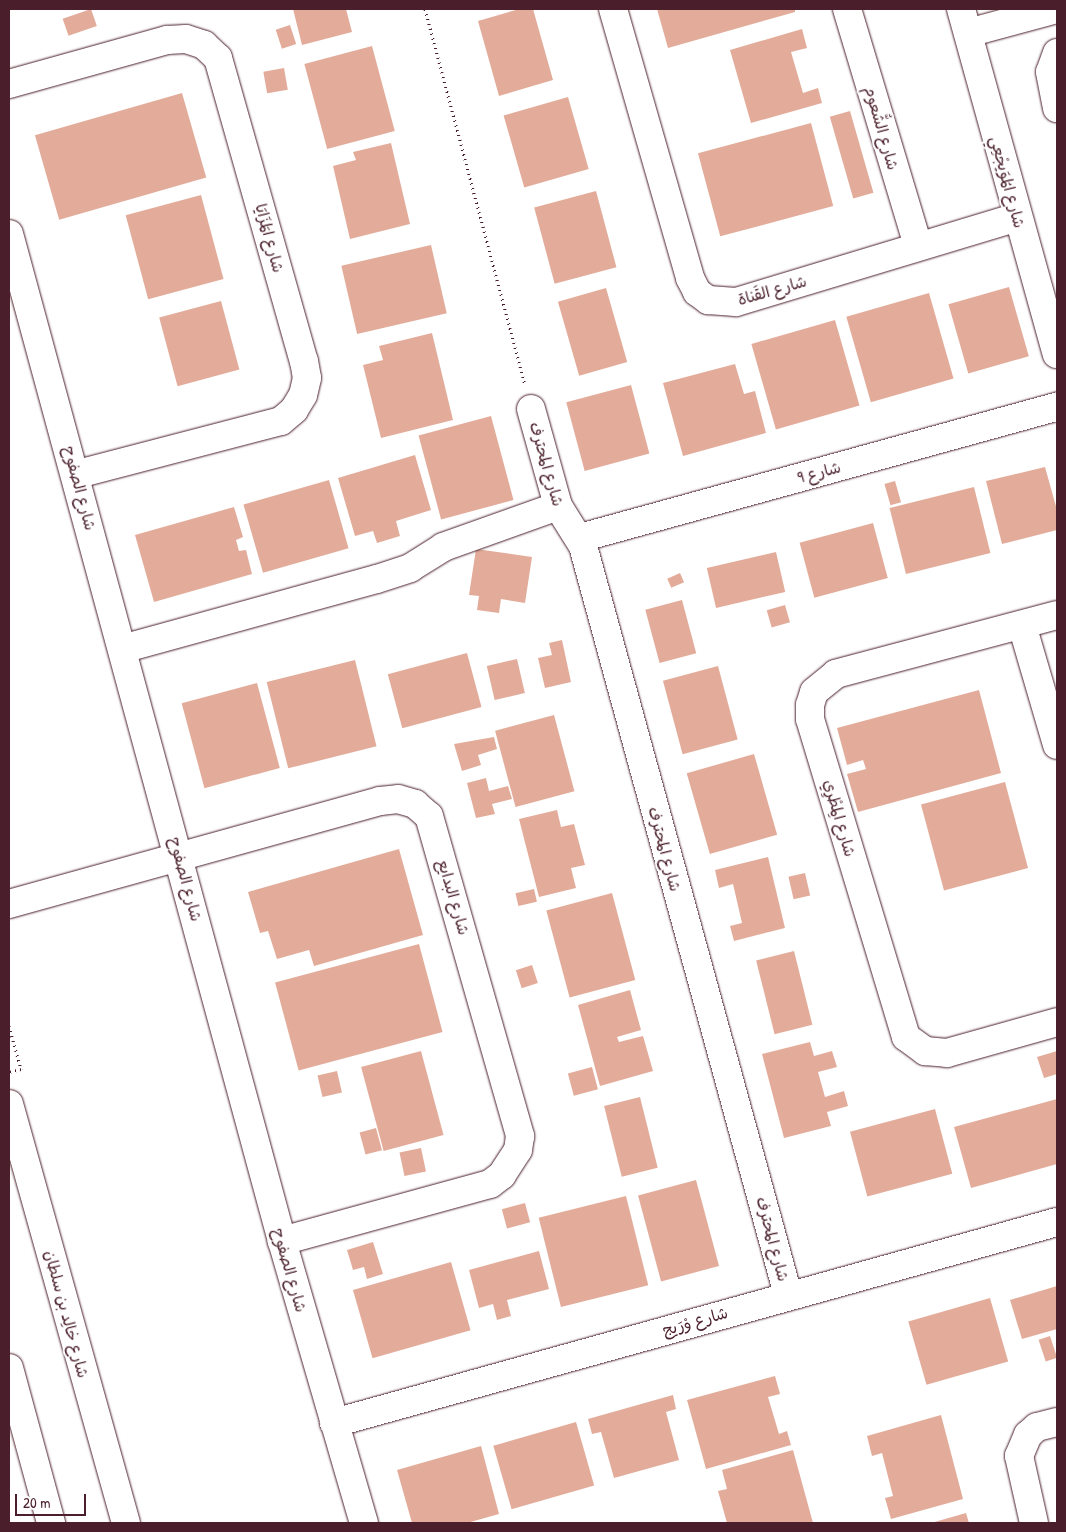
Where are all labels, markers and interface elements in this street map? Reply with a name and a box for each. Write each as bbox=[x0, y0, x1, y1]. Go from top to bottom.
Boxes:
street label: شارع الشُّعوم bbox=[861, 84, 903, 172]
street label: شارع المُوَيجْعِي bbox=[987, 134, 1029, 230]
street label: شارع المَزَايَا bbox=[252, 201, 288, 275]
street label: شارع القَناة bbox=[735, 271, 809, 309]
street label: شارع المحترف bbox=[526, 420, 568, 508]
street label: شارع الصفوح bbox=[60, 444, 100, 532]
street label: شارع 9 bbox=[795, 457, 843, 487]
street label: شارع المِطْرِي bbox=[820, 777, 860, 859]
street label: شارع المحترف bbox=[644, 805, 686, 893]
street label: شارع الصفوح bbox=[166, 835, 206, 923]
street label: شارع البدايع bbox=[434, 857, 474, 937]
street label: شارع المحترف bbox=[752, 1195, 794, 1283]
street label: شارع الصفوح bbox=[269, 1226, 311, 1314]
street label: شارع خالِد بن سلطان bbox=[41, 1248, 93, 1380]
street label: شارع وْرَيج bbox=[660, 1302, 730, 1340]
scale bar bbox=[18, 1484, 89, 1516]
text: 20 m bbox=[23, 1492, 50, 1513]

